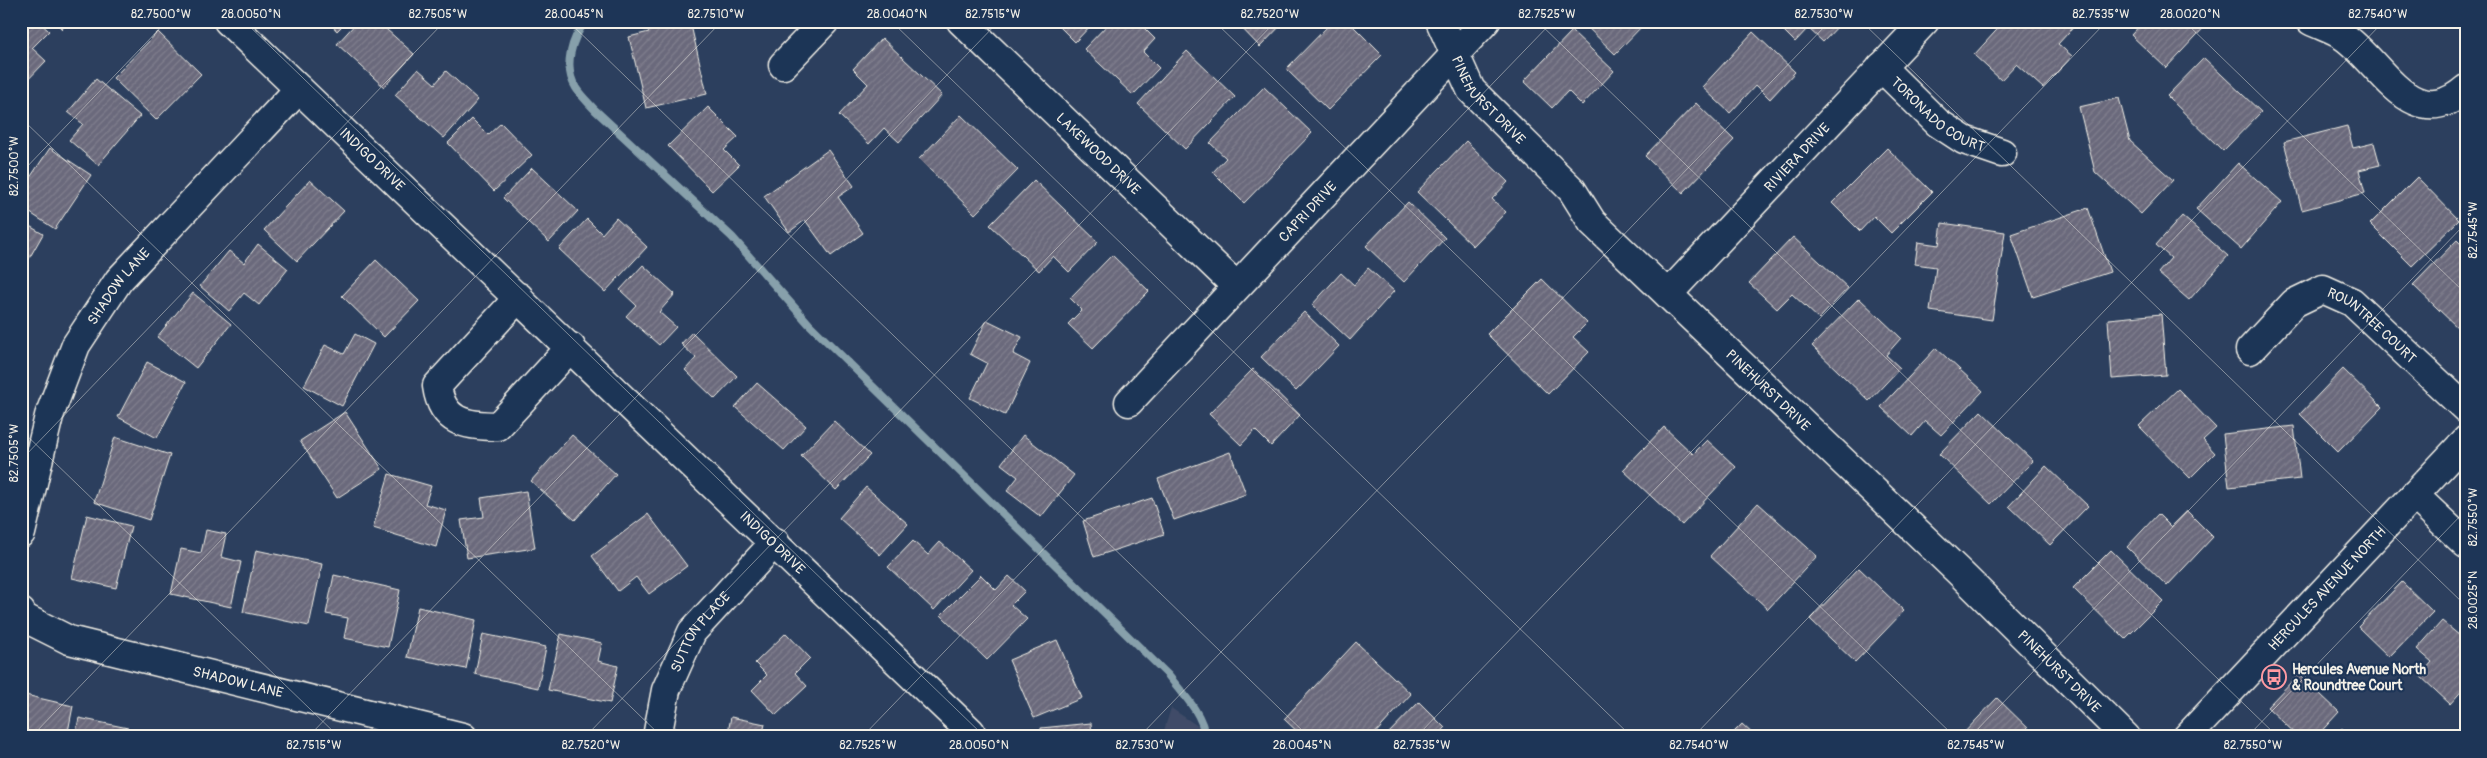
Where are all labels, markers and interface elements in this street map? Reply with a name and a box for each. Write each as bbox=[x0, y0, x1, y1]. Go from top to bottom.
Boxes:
text: 82.7500°W bbox=[131, 7, 191, 22]
text: 28.0050°N bbox=[221, 7, 281, 22]
text: 82.7505°W bbox=[409, 7, 467, 22]
text: 28.0045°N bbox=[545, 7, 603, 22]
text: 82.7510°W bbox=[688, 7, 744, 22]
text: 28.0040°N bbox=[867, 7, 927, 22]
text: 82.7515°W bbox=[966, 7, 1020, 22]
text: 82.7520°W bbox=[1241, 7, 1299, 22]
text: 82.7525°W bbox=[1519, 7, 1575, 22]
text: 82.7530°W bbox=[1795, 7, 1853, 22]
text: 82.7535°W bbox=[2073, 7, 2129, 22]
text: 28.0020°N bbox=[2160, 7, 2220, 22]
text: 82.7540°W bbox=[2349, 7, 2407, 22]
street label: PINEHURST DRIVE bbox=[1448, 53, 1529, 148]
street label: TORONADO COURT bbox=[1887, 74, 1987, 156]
street label: LAKEWOOD DRIVE bbox=[1052, 109, 1144, 198]
street label: RIVIERA DRIVE bbox=[1761, 119, 1834, 195]
street label: INDIGO DRIVE bbox=[336, 124, 408, 195]
text: 82.7500°W bbox=[7, 136, 22, 196]
street label: CAPRI DRIVE bbox=[1275, 178, 1340, 246]
text: 82.7545°W bbox=[2466, 201, 2481, 259]
street label: SHADOW LANE bbox=[84, 245, 154, 328]
street label: ROUNTREE COURT bbox=[2325, 284, 2420, 367]
street label: PINEHURST DRIVE bbox=[1722, 346, 1814, 435]
text: 82.7505°W bbox=[7, 424, 22, 482]
text: 82.7550°W bbox=[2466, 488, 2481, 546]
street label: INDIGO DRIVE bbox=[736, 508, 809, 578]
street label: HERCULES AVENUE NORTH bbox=[2265, 523, 2389, 654]
text: 28.0025°N bbox=[2466, 571, 2481, 629]
street label: SUTTON PLACE bbox=[667, 588, 734, 675]
street label: PINEHURST DRIVE bbox=[2014, 627, 2104, 716]
place label: Hercules Avenue North & Roundtree Court bbox=[2292, 661, 2427, 694]
street label: SHADOW LANE bbox=[191, 663, 285, 701]
bus stop icon: Hercules Avenue North & Roundtree Court bbox=[2261, 664, 2287, 690]
text: 82.7515°W bbox=[287, 738, 341, 753]
text: 82.7520°W bbox=[562, 738, 620, 753]
text: 82.7525°W bbox=[840, 738, 896, 753]
text: 28.0050°N bbox=[949, 738, 1009, 753]
text: 82.7530°W bbox=[1116, 738, 1174, 753]
text: 28.0045°N bbox=[1273, 738, 1331, 753]
text: 82.7535°W bbox=[1394, 738, 1450, 753]
text: 82.7540°W bbox=[1670, 738, 1728, 753]
text: 82.7545°W bbox=[1947, 738, 2005, 753]
text: 82.7550°W bbox=[2224, 738, 2282, 753]

